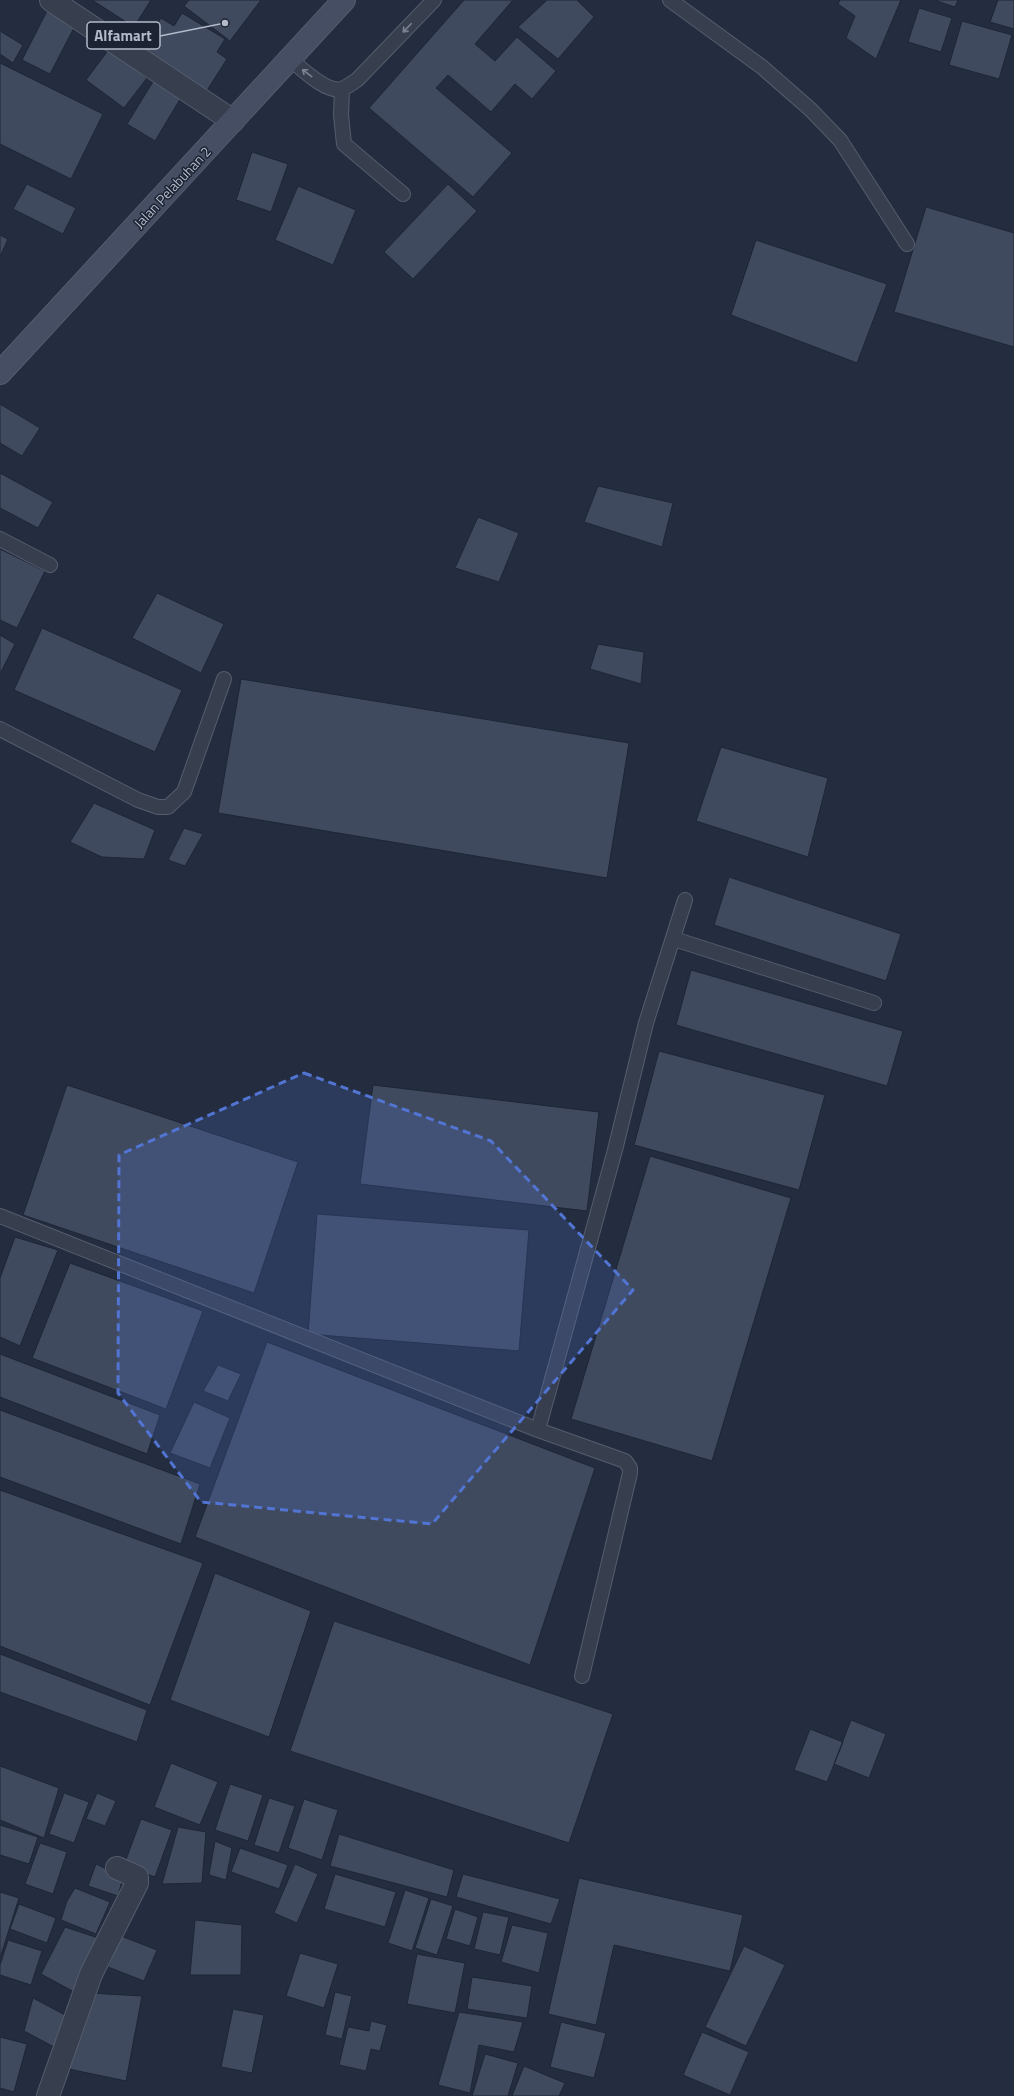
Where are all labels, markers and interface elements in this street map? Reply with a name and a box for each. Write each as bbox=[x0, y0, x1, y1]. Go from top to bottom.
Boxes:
callout: Alfamart bbox=[87, 22, 160, 49]
one-way arrow bbox=[402, 23, 412, 33]
text: Alfamart bbox=[94, 24, 152, 47]
one-way arrow bbox=[301, 69, 312, 77]
street label: Jalan Pelabuhan 2 bbox=[128, 141, 216, 233]

